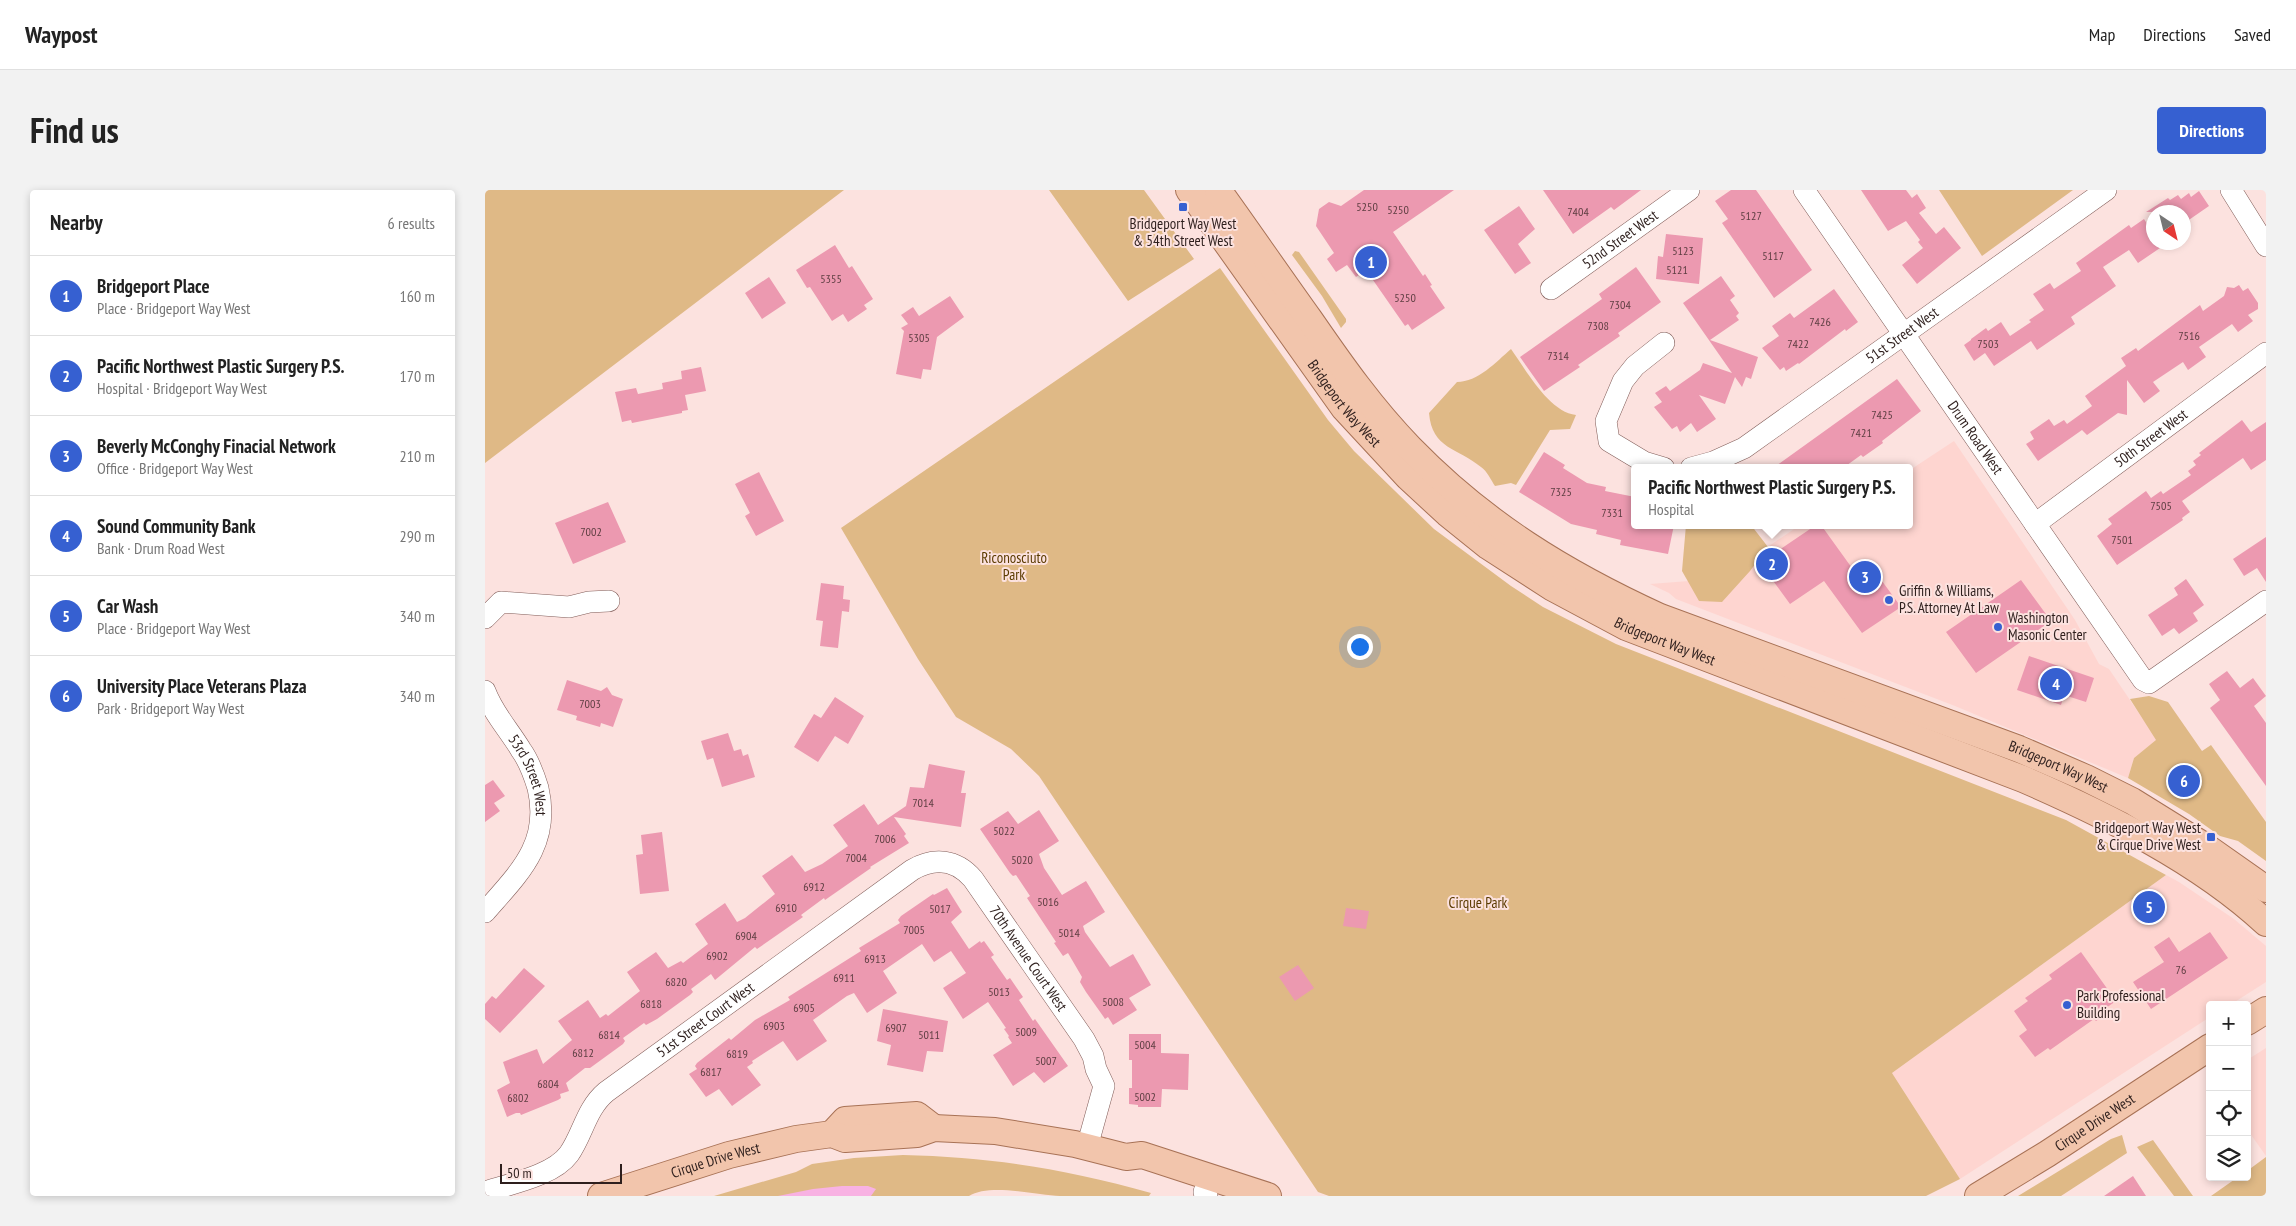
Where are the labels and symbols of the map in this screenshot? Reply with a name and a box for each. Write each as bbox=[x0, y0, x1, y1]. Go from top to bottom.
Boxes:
house number: 5250 bbox=[1356, 199, 1378, 214]
marker: Bridgeport Way West & 54th Street West bbox=[1177, 201, 1189, 213]
house number: 5250 bbox=[1387, 202, 1409, 217]
house number: 7404 bbox=[1567, 204, 1589, 219]
street label: 52nd Street West bbox=[1578, 205, 1661, 273]
north arrow bbox=[2146, 205, 2191, 250]
house number: 5127 bbox=[1740, 208, 1762, 223]
place label: Bridgeport Way West & 54th Street West bbox=[1130, 214, 1236, 250]
pin: 1 bbox=[1355, 243, 1387, 281]
house number: 5123 bbox=[1672, 243, 1694, 258]
house number: 5117 bbox=[1762, 248, 1784, 263]
house number: 5121 bbox=[1666, 262, 1688, 277]
house number: 5355 bbox=[820, 271, 842, 286]
house number: 5250 bbox=[1394, 290, 1416, 305]
house number: 7304 bbox=[1609, 297, 1631, 312]
street label: 51st Street West bbox=[1862, 302, 1942, 367]
house number: 7426 bbox=[1809, 314, 1831, 329]
house number: 7308 bbox=[1587, 318, 1609, 333]
house number: 7516 bbox=[2178, 328, 2200, 343]
house number: 5305 bbox=[908, 330, 930, 345]
house number: 7422 bbox=[1787, 336, 1809, 351]
house number: 7503 bbox=[1977, 336, 1999, 351]
house number: 7314 bbox=[1547, 348, 1569, 363]
street label: Bridgeport Way West bbox=[1304, 356, 1385, 451]
street label: Drum Road West bbox=[1944, 397, 2008, 478]
street label: 50th Street West bbox=[2110, 405, 2191, 471]
house number: 7425 bbox=[1871, 407, 1893, 422]
house number: 7421 bbox=[1850, 425, 1872, 440]
house number: 7325 bbox=[1550, 484, 1572, 499]
house number: 7505 bbox=[2150, 498, 2172, 513]
house number: 7331 bbox=[1601, 505, 1623, 520]
house number: 7002 bbox=[580, 524, 602, 539]
house number: 7501 bbox=[2111, 532, 2133, 547]
pin: 2 bbox=[1756, 545, 1788, 583]
park label: Riconosciuto Park bbox=[981, 548, 1047, 584]
pin: 3 bbox=[1849, 558, 1881, 596]
place label: Griffin & Williams, P.S. Attorney At Law bbox=[1899, 581, 1999, 617]
marker: Griffin & Williams, P.S. Attorney At Law bbox=[1883, 594, 1895, 606]
place label: Washington Masonic Center bbox=[2008, 608, 2088, 644]
street label: Bridgeport Way West bbox=[1611, 613, 1718, 669]
marker: Washington Masonic Center bbox=[1992, 621, 2004, 633]
your location bbox=[1347, 634, 1373, 660]
pin: 4 bbox=[2040, 665, 2072, 703]
house number: 7003 bbox=[579, 696, 601, 711]
street label: 53rd Street West bbox=[505, 731, 551, 816]
street label: Bridgeport Way West bbox=[2006, 736, 2112, 797]
pin: 6 bbox=[2168, 762, 2200, 800]
house number: 7014 bbox=[912, 795, 934, 810]
place label: Bridgeport Way West & Cirque Drive West bbox=[2094, 818, 2201, 854]
house number: 5022 bbox=[993, 823, 1015, 838]
house number: 7006 bbox=[874, 831, 896, 846]
marker: Bridgeport Way West & Cirque Drive West bbox=[2205, 831, 2217, 843]
house number: 7004 bbox=[845, 850, 867, 865]
house number: 5020 bbox=[1011, 852, 1033, 867]
house number: 6912 bbox=[803, 879, 825, 894]
pin: 5 bbox=[2133, 888, 2165, 926]
park label: Cirque Park bbox=[1449, 893, 1508, 912]
house number: 5016 bbox=[1037, 894, 1059, 909]
house number: 6910 bbox=[775, 900, 797, 915]
house number: 5017 bbox=[929, 901, 951, 916]
street label: 70th Avenue Court West bbox=[985, 902, 1072, 1015]
house number: 7005 bbox=[903, 922, 925, 937]
house number: 5014 bbox=[1058, 925, 1080, 940]
house number: 6904 bbox=[735, 928, 757, 943]
house number: 6902 bbox=[706, 948, 728, 963]
house number: 6913 bbox=[864, 951, 886, 966]
house number: 76 bbox=[2176, 962, 2186, 977]
house number: 6911 bbox=[833, 970, 855, 985]
house number: 6820 bbox=[665, 974, 687, 989]
street label: 51st Street Court West bbox=[652, 978, 758, 1061]
house number: 5013 bbox=[988, 984, 1010, 999]
place label: Park Professional Building bbox=[2077, 986, 2165, 1022]
house number: 5008 bbox=[1102, 994, 1124, 1009]
house number: 6818 bbox=[640, 996, 662, 1011]
marker: Park Professional Building bbox=[2061, 999, 2073, 1011]
house number: 6905 bbox=[793, 1000, 815, 1015]
house number: 6903 bbox=[763, 1018, 785, 1033]
house number: 6907 bbox=[885, 1020, 907, 1035]
house number: 5009 bbox=[1015, 1024, 1037, 1039]
house number: 6814 bbox=[598, 1027, 620, 1042]
house number: 5011 bbox=[918, 1027, 940, 1042]
house number: 5004 bbox=[1134, 1037, 1156, 1052]
house number: 6812 bbox=[572, 1045, 594, 1060]
house number: 6819 bbox=[726, 1046, 748, 1061]
house number: 5007 bbox=[1035, 1053, 1057, 1068]
house number: 6817 bbox=[700, 1064, 722, 1079]
house number: 6804 bbox=[537, 1076, 559, 1091]
house number: 5002 bbox=[1134, 1089, 1156, 1104]
street label: Cirque Drive West bbox=[2051, 1089, 2138, 1155]
house number: 6802 bbox=[507, 1090, 529, 1105]
street label: Cirque Drive West bbox=[668, 1138, 762, 1182]
scale bar bbox=[500, 1161, 623, 1184]

